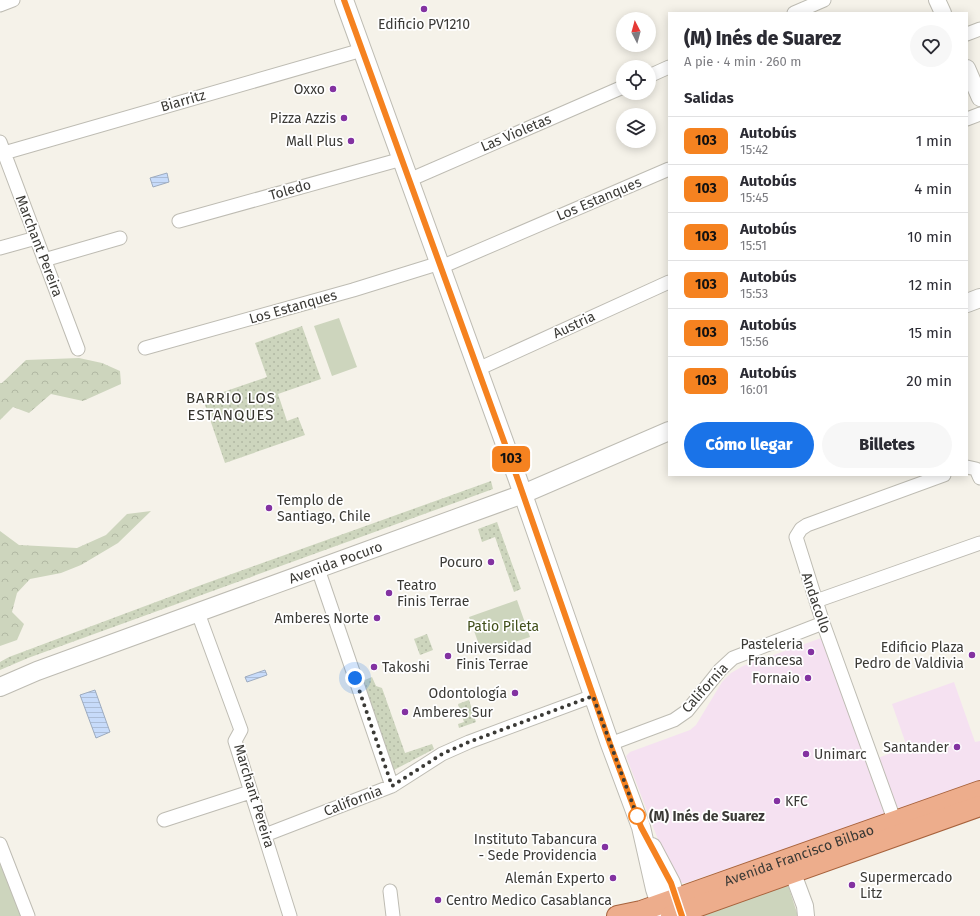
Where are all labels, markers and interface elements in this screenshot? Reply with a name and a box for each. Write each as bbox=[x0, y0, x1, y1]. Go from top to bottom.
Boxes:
marker: Edificio PV1210 bbox=[419, 4, 429, 14]
north arrow bbox=[616, 12, 656, 52]
map controls bbox=[616, 12, 656, 148]
place label: Edificio PV1210 bbox=[378, 16, 470, 33]
button: heart bbox=[910, 25, 952, 67]
text: (M) Inés de Suarez bbox=[684, 27, 841, 50]
text: A pie · 4 min · 260 m bbox=[684, 54, 801, 69]
button: locate bbox=[616, 60, 656, 100]
place label: Oxxo bbox=[294, 81, 325, 98]
marker: Oxxo bbox=[328, 84, 338, 94]
street label: Biarritz bbox=[159, 86, 207, 116]
text: Salidas bbox=[684, 89, 734, 107]
button: layers bbox=[616, 108, 656, 148]
place label: Pizza Azzis bbox=[270, 110, 336, 127]
street label: Las Violetas bbox=[478, 110, 554, 155]
marker: Pizza Azzis bbox=[339, 113, 349, 123]
text: Autobús bbox=[740, 124, 797, 142]
text: 103 bbox=[695, 132, 717, 149]
text: 1 min bbox=[916, 132, 952, 150]
place label: Mall Plus bbox=[286, 133, 343, 150]
marker: Mall Plus bbox=[346, 136, 356, 146]
text: 15:42 bbox=[740, 142, 768, 157]
text: Autobús bbox=[740, 172, 797, 190]
street label: Los Estanques bbox=[554, 173, 644, 224]
street label: Toledo bbox=[267, 176, 313, 204]
text: 103 bbox=[695, 180, 717, 197]
text: 4 min bbox=[914, 180, 952, 198]
text: 15:45 bbox=[740, 190, 769, 205]
street label: Marchant Pereira bbox=[12, 193, 66, 299]
text: Autobús bbox=[740, 220, 797, 238]
text: 103 bbox=[695, 228, 717, 245]
text: 10 min bbox=[907, 228, 952, 246]
text: 15:51 bbox=[740, 238, 767, 253]
text: Autobús bbox=[740, 268, 797, 286]
text: 103 bbox=[695, 276, 717, 293]
text: 12 min bbox=[908, 276, 952, 294]
street label: Los Estanques bbox=[247, 286, 339, 328]
text: 15:53 bbox=[740, 286, 768, 301]
street label: Austria bbox=[550, 308, 598, 342]
text: Autobús bbox=[740, 316, 797, 334]
text: 103 bbox=[695, 324, 717, 341]
text: 15 min bbox=[908, 324, 952, 342]
text: 15:56 bbox=[740, 334, 769, 349]
text: Autobús bbox=[740, 364, 797, 382]
text: 103 bbox=[695, 372, 717, 389]
text: 20 min bbox=[906, 372, 952, 390]
text: 16:01 bbox=[740, 382, 768, 397]
district label: BARRIO LOS ESTANQUES bbox=[186, 389, 276, 424]
button: Cómo llegar bbox=[684, 422, 814, 468]
button: Billetes bbox=[822, 422, 952, 468]
line badge: 103 bbox=[488, 446, 534, 472]
text: 103 bbox=[500, 450, 522, 467]
place label: Templo de Santiago, Chile bbox=[277, 492, 371, 525]
marker: Templo de Santiago, Chile bbox=[264, 503, 274, 513]
street label: Avenida Pocuro bbox=[286, 537, 385, 587]
place label: Pocuro bbox=[439, 554, 483, 571]
marker: Pocuro bbox=[486, 557, 496, 567]
street label: Andacollo bbox=[798, 570, 834, 636]
place label: Teatro Finis Terrae bbox=[397, 577, 469, 610]
marker: Teatro Finis Terrae bbox=[384, 588, 394, 598]
place label: Amberes Norte bbox=[275, 610, 369, 627]
marker: Amberes Norte bbox=[372, 613, 382, 623]
park label: Patio Pileta bbox=[467, 618, 539, 635]
place label: Pasteleria Francesa bbox=[741, 636, 803, 669]
place label: Edificio Plaza Pedro de Valdivia bbox=[854, 639, 964, 672]
place label: Universidad Finis Terrae bbox=[456, 640, 532, 673]
marker: Pasteleria Francesa bbox=[806, 647, 816, 657]
marker: Edificio Plaza Pedro de Valdivia bbox=[967, 650, 977, 660]
marker: Universidad Finis Terrae bbox=[443, 651, 453, 661]
place label: Takoshi bbox=[382, 659, 430, 676]
street label: California bbox=[678, 660, 732, 716]
marker: Takoshi bbox=[369, 662, 379, 672]
your location bbox=[345, 668, 365, 688]
place label: Fornaio bbox=[752, 670, 800, 687]
marker: Fornaio bbox=[803, 673, 813, 683]
place label: Odontología bbox=[428, 685, 507, 702]
marker: Odontología bbox=[510, 688, 520, 698]
place label: Amberes Sur bbox=[413, 704, 494, 721]
marker: Amberes Sur bbox=[400, 707, 410, 717]
place label: Santander bbox=[883, 739, 950, 756]
street label: Marchant Pereira bbox=[230, 742, 278, 850]
marker: Santander bbox=[952, 742, 962, 752]
place label: Unimarc bbox=[814, 746, 867, 763]
marker: Unimarc bbox=[801, 749, 811, 759]
street label: California bbox=[321, 782, 385, 820]
place label: KFC bbox=[785, 793, 808, 810]
marker: KFC bbox=[772, 796, 782, 806]
marker: (M) Inés de Suarez bbox=[628, 807, 646, 825]
place label: (M) Inés de Suarez bbox=[649, 808, 765, 825]
street label: Avenida Francisco Bilbao bbox=[722, 821, 876, 889]
place label: Instituto Tabancura - Sede Providencia bbox=[474, 831, 597, 864]
marker: Instituto Tabancura - Sede Providencia bbox=[600, 842, 610, 852]
place label: Supermercado Litz bbox=[860, 869, 952, 902]
place label: Alemán Experto bbox=[505, 870, 605, 887]
marker: Alemán Experto bbox=[608, 873, 618, 883]
marker: Supermercado Litz bbox=[847, 880, 857, 890]
place label: Centro Medico Casablanca bbox=[446, 892, 612, 909]
marker: Centro Medico Casablanca bbox=[433, 895, 443, 905]

